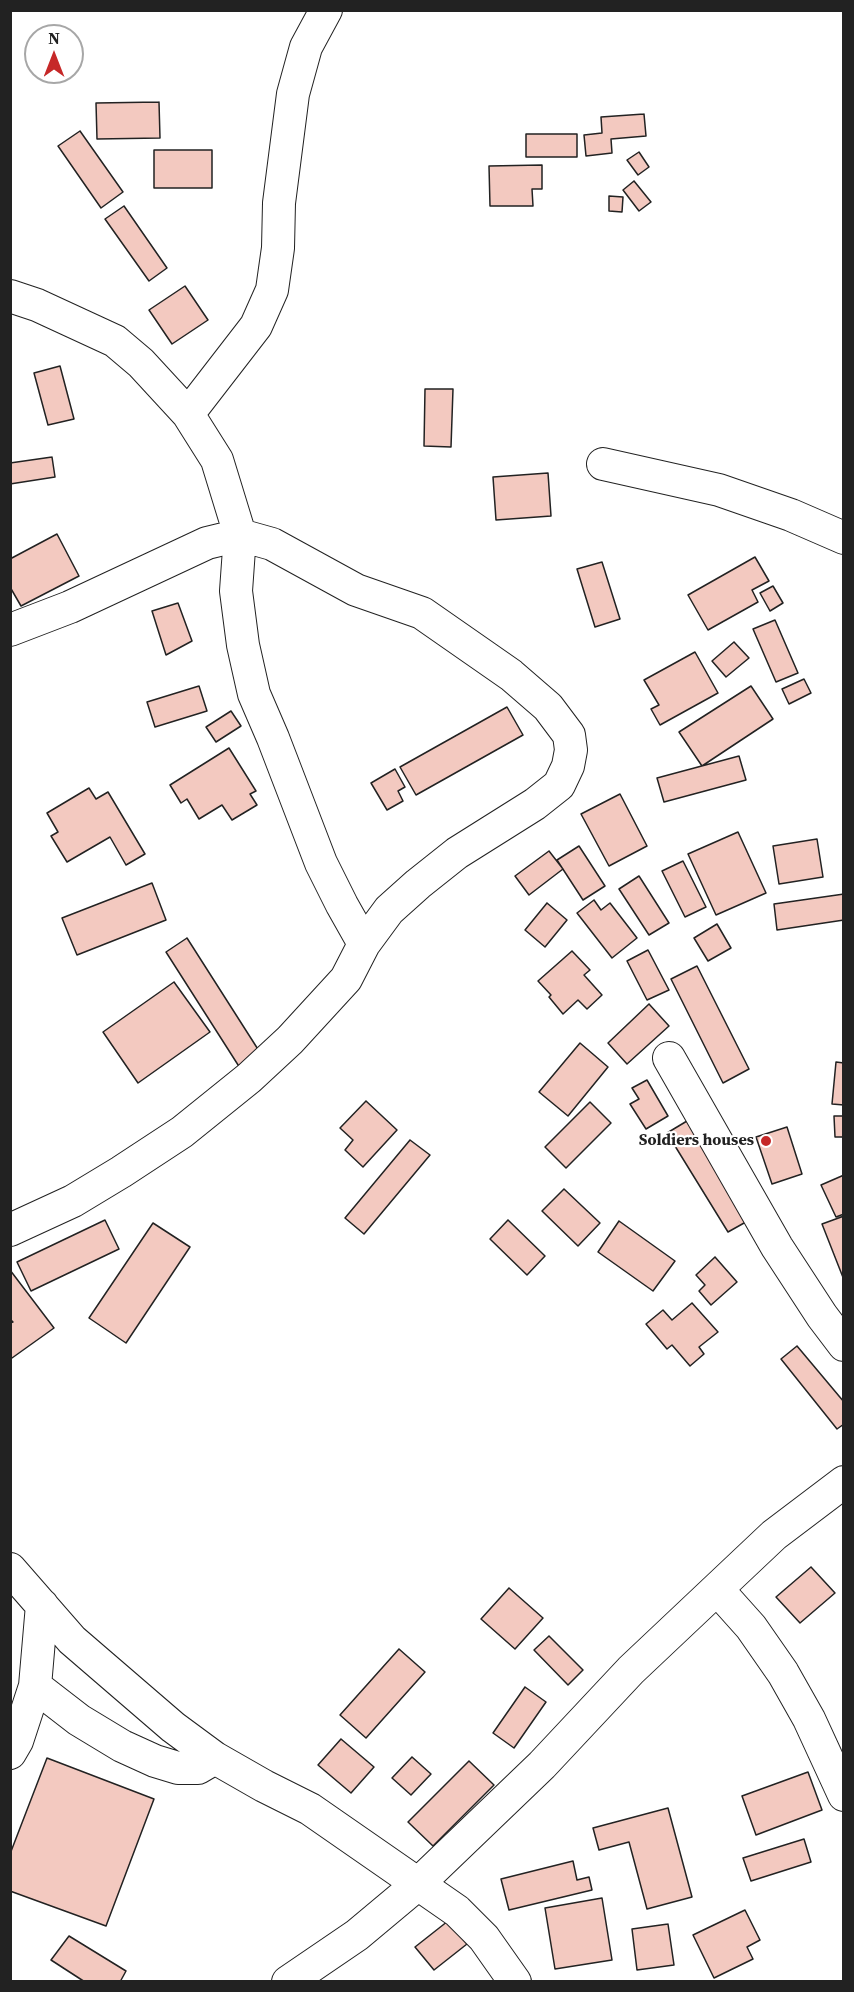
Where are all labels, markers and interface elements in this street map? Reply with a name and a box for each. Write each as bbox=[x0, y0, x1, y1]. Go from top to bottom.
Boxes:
north arrow bbox=[24, 24, 84, 84]
text: N bbox=[48, 27, 60, 49]
place label: Soldiers houses bbox=[639, 1131, 754, 1151]
marker: Soldiers houses bbox=[759, 1134, 773, 1148]

